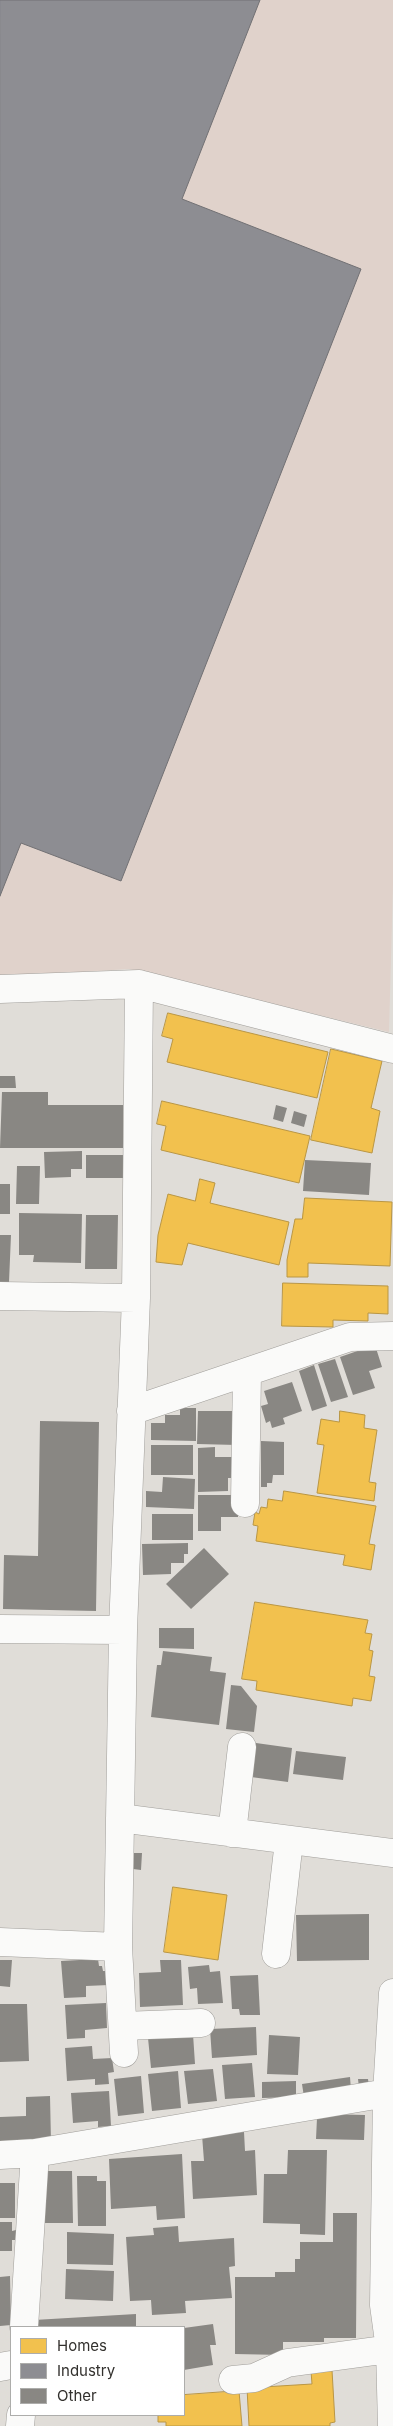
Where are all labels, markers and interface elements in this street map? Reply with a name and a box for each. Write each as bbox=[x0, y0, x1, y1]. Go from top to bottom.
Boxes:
legend bbox=[10, 2326, 185, 2416]
text: Homes bbox=[57, 2336, 107, 2355]
text: Industry bbox=[57, 2361, 115, 2380]
text: Other bbox=[57, 2386, 97, 2405]

